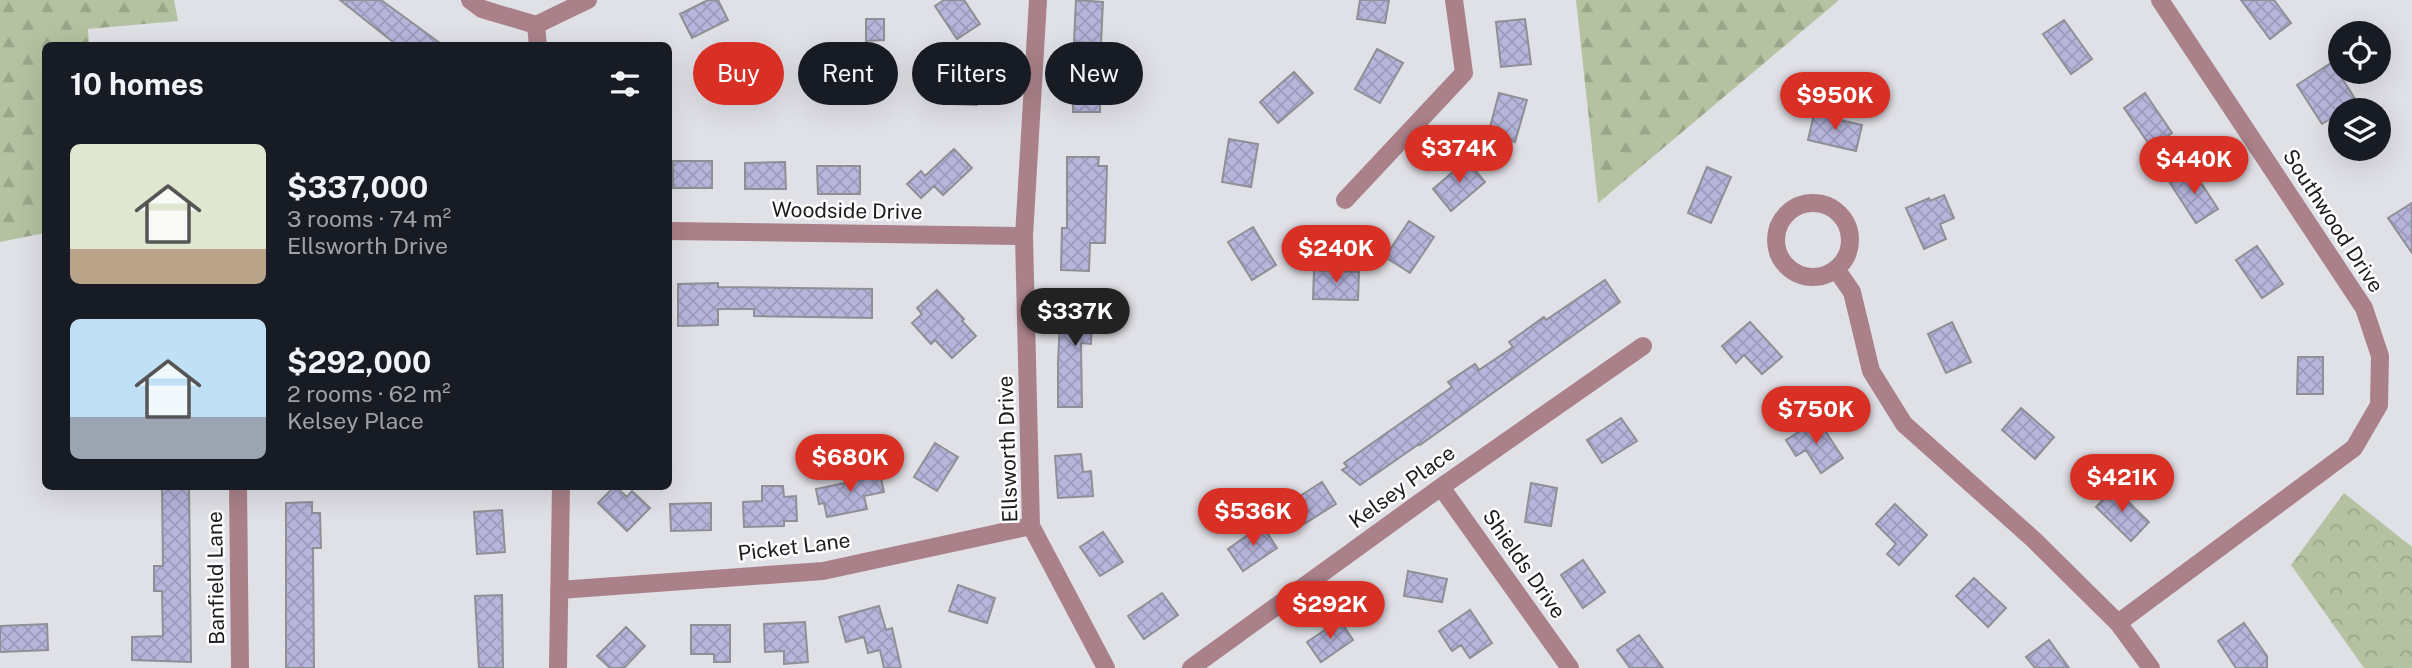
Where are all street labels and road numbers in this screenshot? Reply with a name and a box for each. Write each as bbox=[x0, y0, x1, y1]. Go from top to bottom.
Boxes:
street label: Southwood Drive bbox=[2278, 144, 2389, 297]
street label: Woodside Drive bbox=[771, 197, 923, 224]
street label: Ellsworth Drive bbox=[992, 375, 1023, 523]
street label: Kelsey Place bbox=[1344, 440, 1460, 533]
street label: Shields Drive bbox=[1478, 504, 1571, 623]
street label: Banfield Lane bbox=[202, 511, 229, 645]
street label: Picket Lane bbox=[736, 527, 852, 566]

